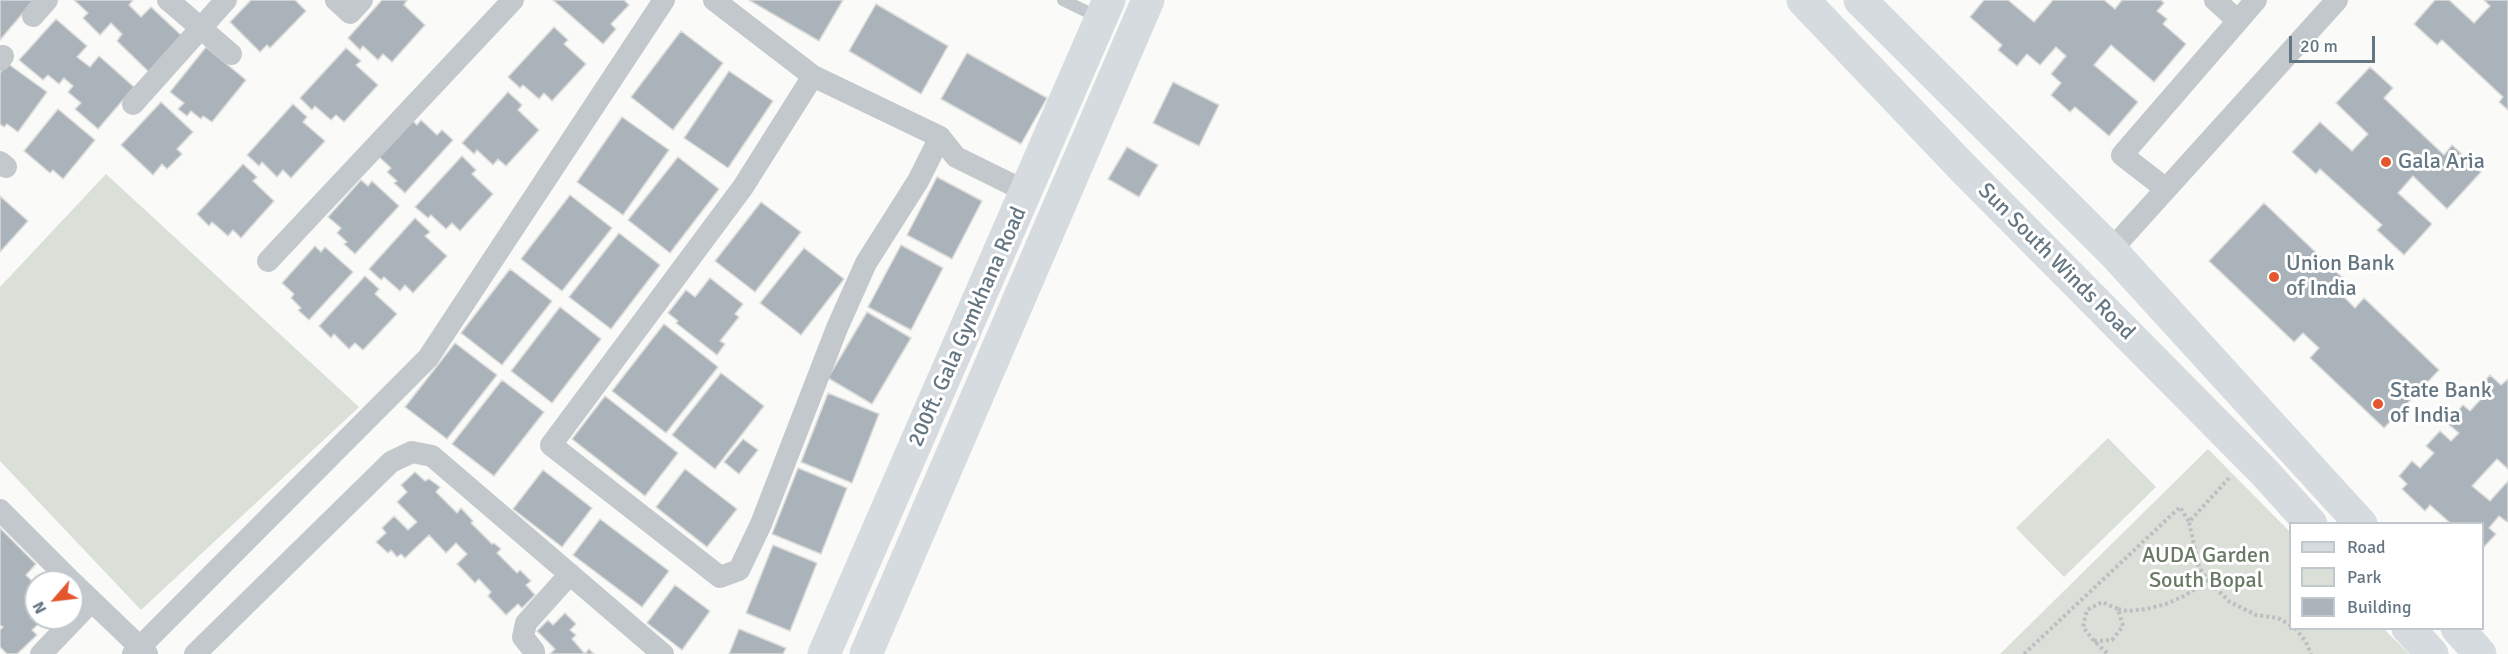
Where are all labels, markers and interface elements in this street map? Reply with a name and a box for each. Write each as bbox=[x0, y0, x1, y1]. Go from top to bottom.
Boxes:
scale bar bbox=[2292, 24, 2378, 62]
text: 20 m bbox=[2300, 35, 2338, 57]
place label: Gala Aria bbox=[2398, 149, 2485, 175]
marker: Gala Aria bbox=[2379, 155, 2393, 169]
street label: Sun South Winds Road bbox=[1972, 178, 2140, 346]
street label: 200ft. Gala Gymkhana Road bbox=[903, 203, 1033, 451]
place label: Union Bank of India bbox=[2286, 251, 2394, 302]
marker: Union Bank of India bbox=[2267, 270, 2281, 284]
place label: State Bank of India bbox=[2390, 378, 2492, 430]
marker: State Bank of India bbox=[2371, 397, 2385, 411]
legend bbox=[2289, 522, 2484, 630]
text: Road bbox=[2347, 536, 2386, 558]
park label: AUDA Garden South Bopal bbox=[2142, 543, 2270, 594]
text: Park bbox=[2347, 566, 2382, 588]
north arrow bbox=[24, 570, 84, 630]
text: Building bbox=[2347, 596, 2411, 618]
text: N bbox=[28, 598, 51, 617]

